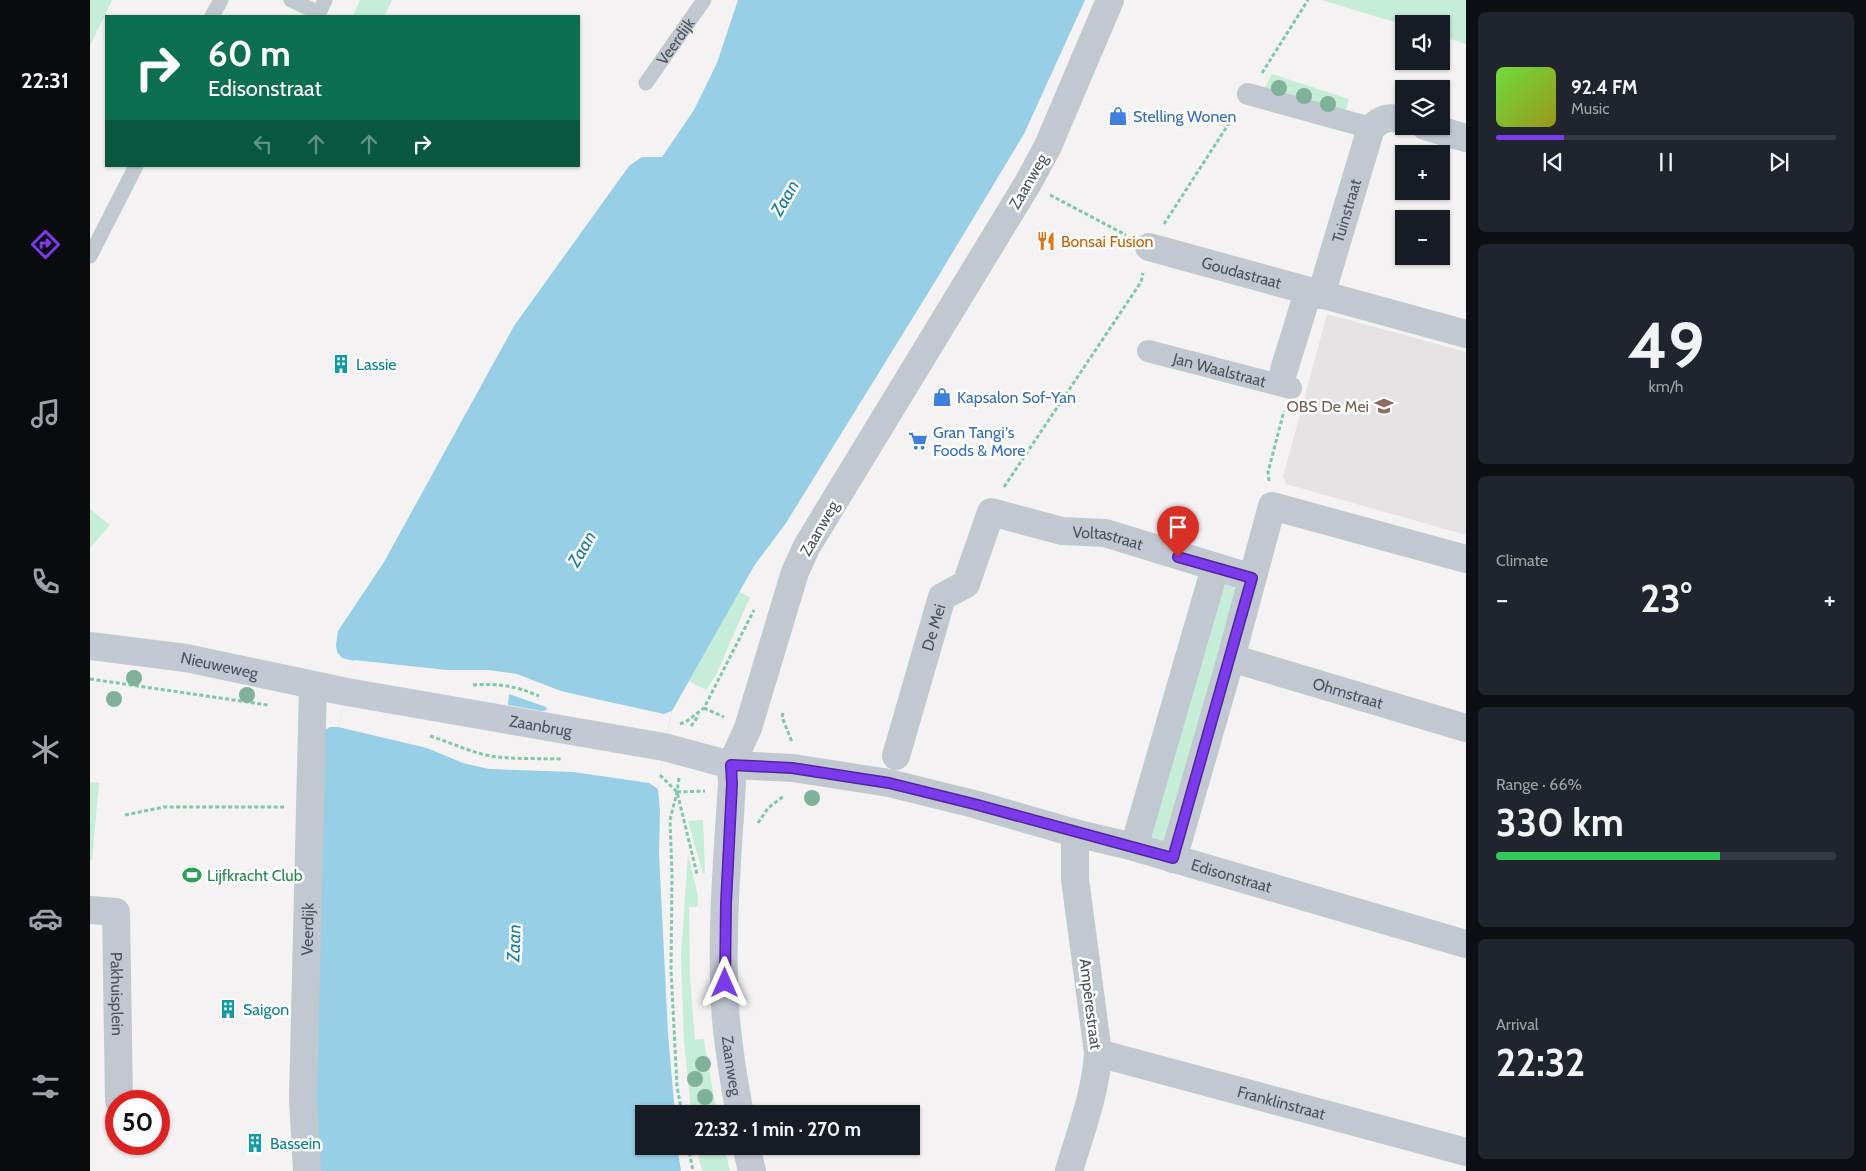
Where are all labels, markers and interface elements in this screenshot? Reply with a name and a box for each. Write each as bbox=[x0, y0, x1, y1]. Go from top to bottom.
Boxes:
street label: Veerdijk bbox=[653, 14, 699, 69]
map controls bbox=[1395, 15, 1450, 265]
button: sound bbox=[1395, 15, 1450, 70]
text: 60 m bbox=[208, 32, 291, 75]
icon: right bbox=[125, 35, 190, 100]
text: 22:31 bbox=[21, 67, 69, 94]
text: Edisonstraat bbox=[208, 75, 322, 102]
text: 92.4 FM bbox=[1571, 76, 1638, 99]
button: layers bbox=[1395, 80, 1450, 135]
text: Music bbox=[1571, 99, 1609, 118]
shop icon: Stelling Wonen bbox=[1107, 105, 1129, 127]
place label: Stelling Wonen bbox=[1133, 107, 1237, 126]
icon: left bbox=[249, 130, 277, 158]
icon: ahead bbox=[302, 130, 330, 158]
icon: ahead bbox=[355, 130, 383, 158]
icon: right bbox=[408, 130, 436, 158]
button: + bbox=[1395, 145, 1450, 200]
icon: previous bbox=[1539, 148, 1567, 176]
icon: pause bbox=[1652, 148, 1680, 176]
icon: next bbox=[1765, 148, 1793, 176]
street label: Zaanweg bbox=[1005, 149, 1052, 212]
water label: Zaan bbox=[766, 176, 804, 221]
street label: Tuinstraat bbox=[1328, 176, 1365, 245]
button: − bbox=[1395, 210, 1450, 265]
icon: directions bbox=[28, 227, 63, 262]
restaurant icon: Bonsai Fusion bbox=[1035, 230, 1057, 252]
place label: Bonsai Fusion bbox=[1061, 232, 1154, 251]
street label: Goudastraat bbox=[1199, 253, 1284, 293]
text: 49 bbox=[1628, 305, 1704, 384]
street label: Jan Waalstraat bbox=[1170, 349, 1269, 391]
building icon: Lassie bbox=[330, 353, 352, 375]
place label: Lassie bbox=[356, 355, 397, 374]
text: km/h bbox=[1648, 377, 1684, 396]
shop icon: Kapsalon Sof-Yan bbox=[931, 386, 953, 408]
place label: Kapsalon Sof-Yan bbox=[957, 388, 1076, 407]
school or university icon: OBS De Mei bbox=[1373, 395, 1395, 417]
icon: music bbox=[28, 396, 63, 431]
place label: OBS De Mei bbox=[1287, 397, 1369, 416]
place label: Gran Tangi's Foods & More bbox=[933, 423, 1025, 460]
supermarket icon: Gran Tangi's Foods & More bbox=[907, 430, 929, 452]
street label: Zaanweg bbox=[796, 496, 843, 559]
pin bbox=[1157, 506, 1199, 557]
icon: arrive bbox=[1164, 513, 1192, 541]
street label: Voltastraat bbox=[1072, 522, 1146, 554]
water label: Zaan bbox=[563, 527, 601, 572]
text: Climate bbox=[1496, 551, 1548, 570]
icon: phone bbox=[28, 564, 63, 599]
text: 23° bbox=[1640, 575, 1692, 622]
text: − bbox=[1496, 582, 1508, 616]
text: + bbox=[1824, 582, 1836, 616]
street label: De Mei bbox=[918, 602, 949, 653]
street label: Nieuweweg bbox=[179, 648, 261, 683]
street label: Ohmstraat bbox=[1310, 674, 1386, 713]
street label: Zaanbrug bbox=[508, 711, 575, 741]
icon: climate bbox=[28, 732, 63, 767]
text: Range · 66% bbox=[1496, 775, 1582, 794]
text: 330 km bbox=[1496, 799, 1624, 846]
street label: Edisonstraat bbox=[1189, 855, 1274, 897]
sports icon: Lijfkracht Club bbox=[181, 864, 203, 886]
place label: Lijfkracht Club bbox=[207, 866, 303, 885]
icon: car bbox=[28, 901, 63, 936]
street label: Veerdijk bbox=[297, 902, 318, 956]
water label: Zaan bbox=[502, 924, 526, 963]
street label: Pakhuisplein bbox=[107, 952, 127, 1036]
position arrow bbox=[698, 956, 750, 1008]
street label: Ampèrestraat bbox=[1075, 957, 1106, 1051]
building icon: Saigon bbox=[217, 998, 239, 1020]
place label: Saigon bbox=[243, 1000, 289, 1019]
text: Arrival bbox=[1496, 1015, 1539, 1034]
street label: Zaanweg bbox=[718, 1035, 746, 1099]
text: 22:32 bbox=[1496, 1039, 1585, 1086]
icon: filters bbox=[28, 1069, 63, 1104]
street label: Franklinstraat bbox=[1235, 1082, 1328, 1124]
speed limit sign: 50 bbox=[105, 1090, 170, 1155]
text: 22:32 · 1 min · 270 m bbox=[694, 1118, 861, 1141]
building icon: Bassein bbox=[244, 1132, 266, 1154]
place label: Bassein bbox=[270, 1134, 321, 1153]

